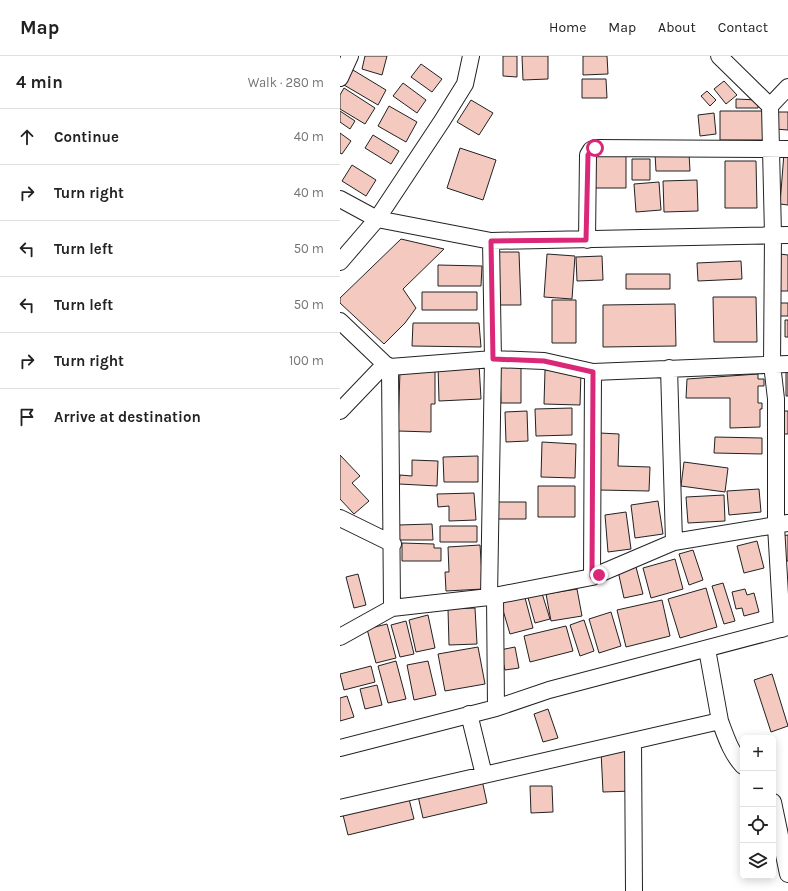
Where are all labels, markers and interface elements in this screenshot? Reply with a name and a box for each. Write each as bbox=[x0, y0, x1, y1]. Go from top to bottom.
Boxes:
text: Map bbox=[20, 17, 59, 39]
text: Home bbox=[549, 19, 586, 36]
text: Map bbox=[608, 19, 636, 36]
text: About bbox=[658, 19, 696, 36]
text: Contact bbox=[718, 19, 768, 36]
text: 4 min bbox=[16, 72, 63, 92]
text: Walk · 280 m bbox=[248, 75, 324, 90]
icon: ahead bbox=[16, 126, 38, 148]
text: Continue bbox=[54, 128, 119, 146]
text: 40 m bbox=[294, 129, 324, 144]
route start bbox=[586, 139, 604, 157]
icon: right bbox=[16, 182, 38, 204]
text: Turn right bbox=[54, 184, 124, 202]
text: 40 m bbox=[294, 185, 324, 200]
icon: left bbox=[16, 238, 38, 260]
text: Turn left bbox=[54, 240, 113, 258]
text: 50 m bbox=[294, 241, 324, 256]
icon: left bbox=[16, 294, 38, 316]
text: Turn left bbox=[54, 296, 113, 314]
text: 50 m bbox=[294, 297, 324, 312]
icon: right bbox=[16, 350, 38, 372]
text: Turn right bbox=[54, 352, 124, 370]
text: 100 m bbox=[289, 353, 324, 368]
icon: arrive bbox=[16, 406, 38, 428]
text: Arrive at destination bbox=[54, 408, 201, 426]
route end bbox=[590, 566, 608, 584]
map controls bbox=[740, 735, 776, 879]
button: + bbox=[740, 735, 776, 771]
button: − bbox=[740, 771, 776, 807]
button: locate bbox=[740, 807, 776, 843]
button: layers bbox=[740, 843, 776, 879]

